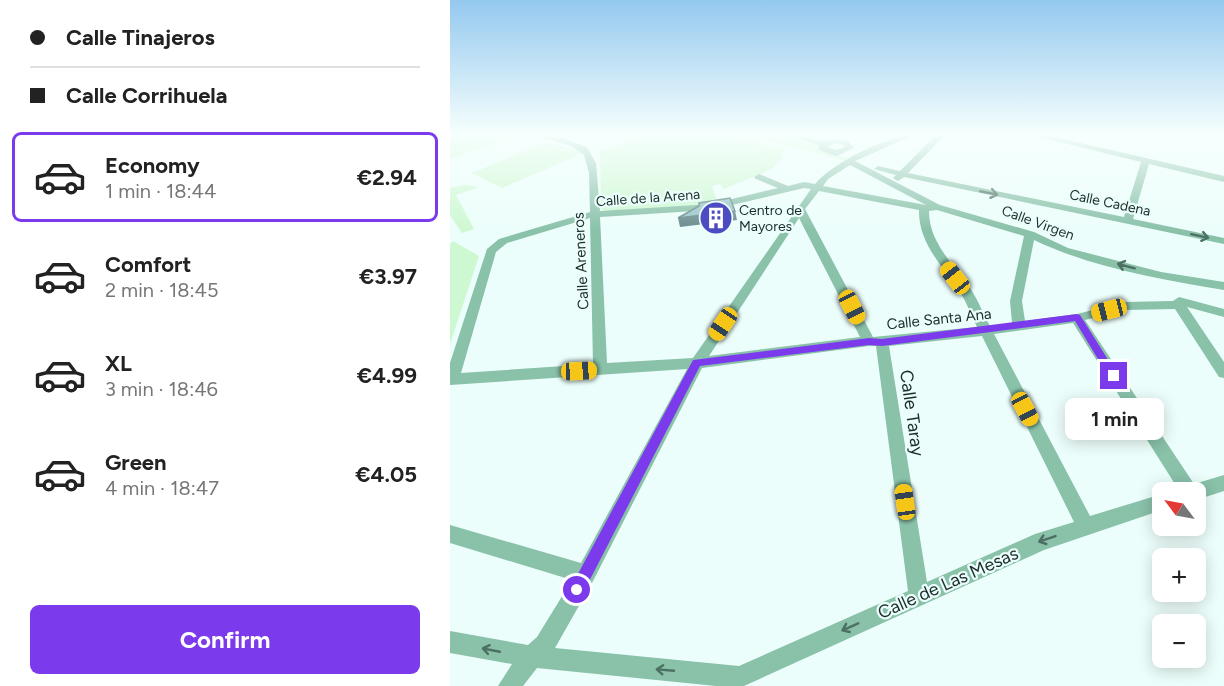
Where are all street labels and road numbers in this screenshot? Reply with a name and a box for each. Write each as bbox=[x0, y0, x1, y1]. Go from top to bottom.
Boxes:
street label: Calle de la Arena bbox=[595, 186, 701, 210]
street label: Calle Cadena bbox=[1068, 186, 1152, 220]
street label: Calle Virgen bbox=[999, 202, 1077, 244]
street label: Calle Areneros bbox=[569, 212, 593, 310]
street label: Calle Santa Ana bbox=[886, 305, 992, 333]
street label: Calle Taray bbox=[895, 368, 929, 458]
street label: Calle de Las Mesas bbox=[874, 542, 1022, 624]

